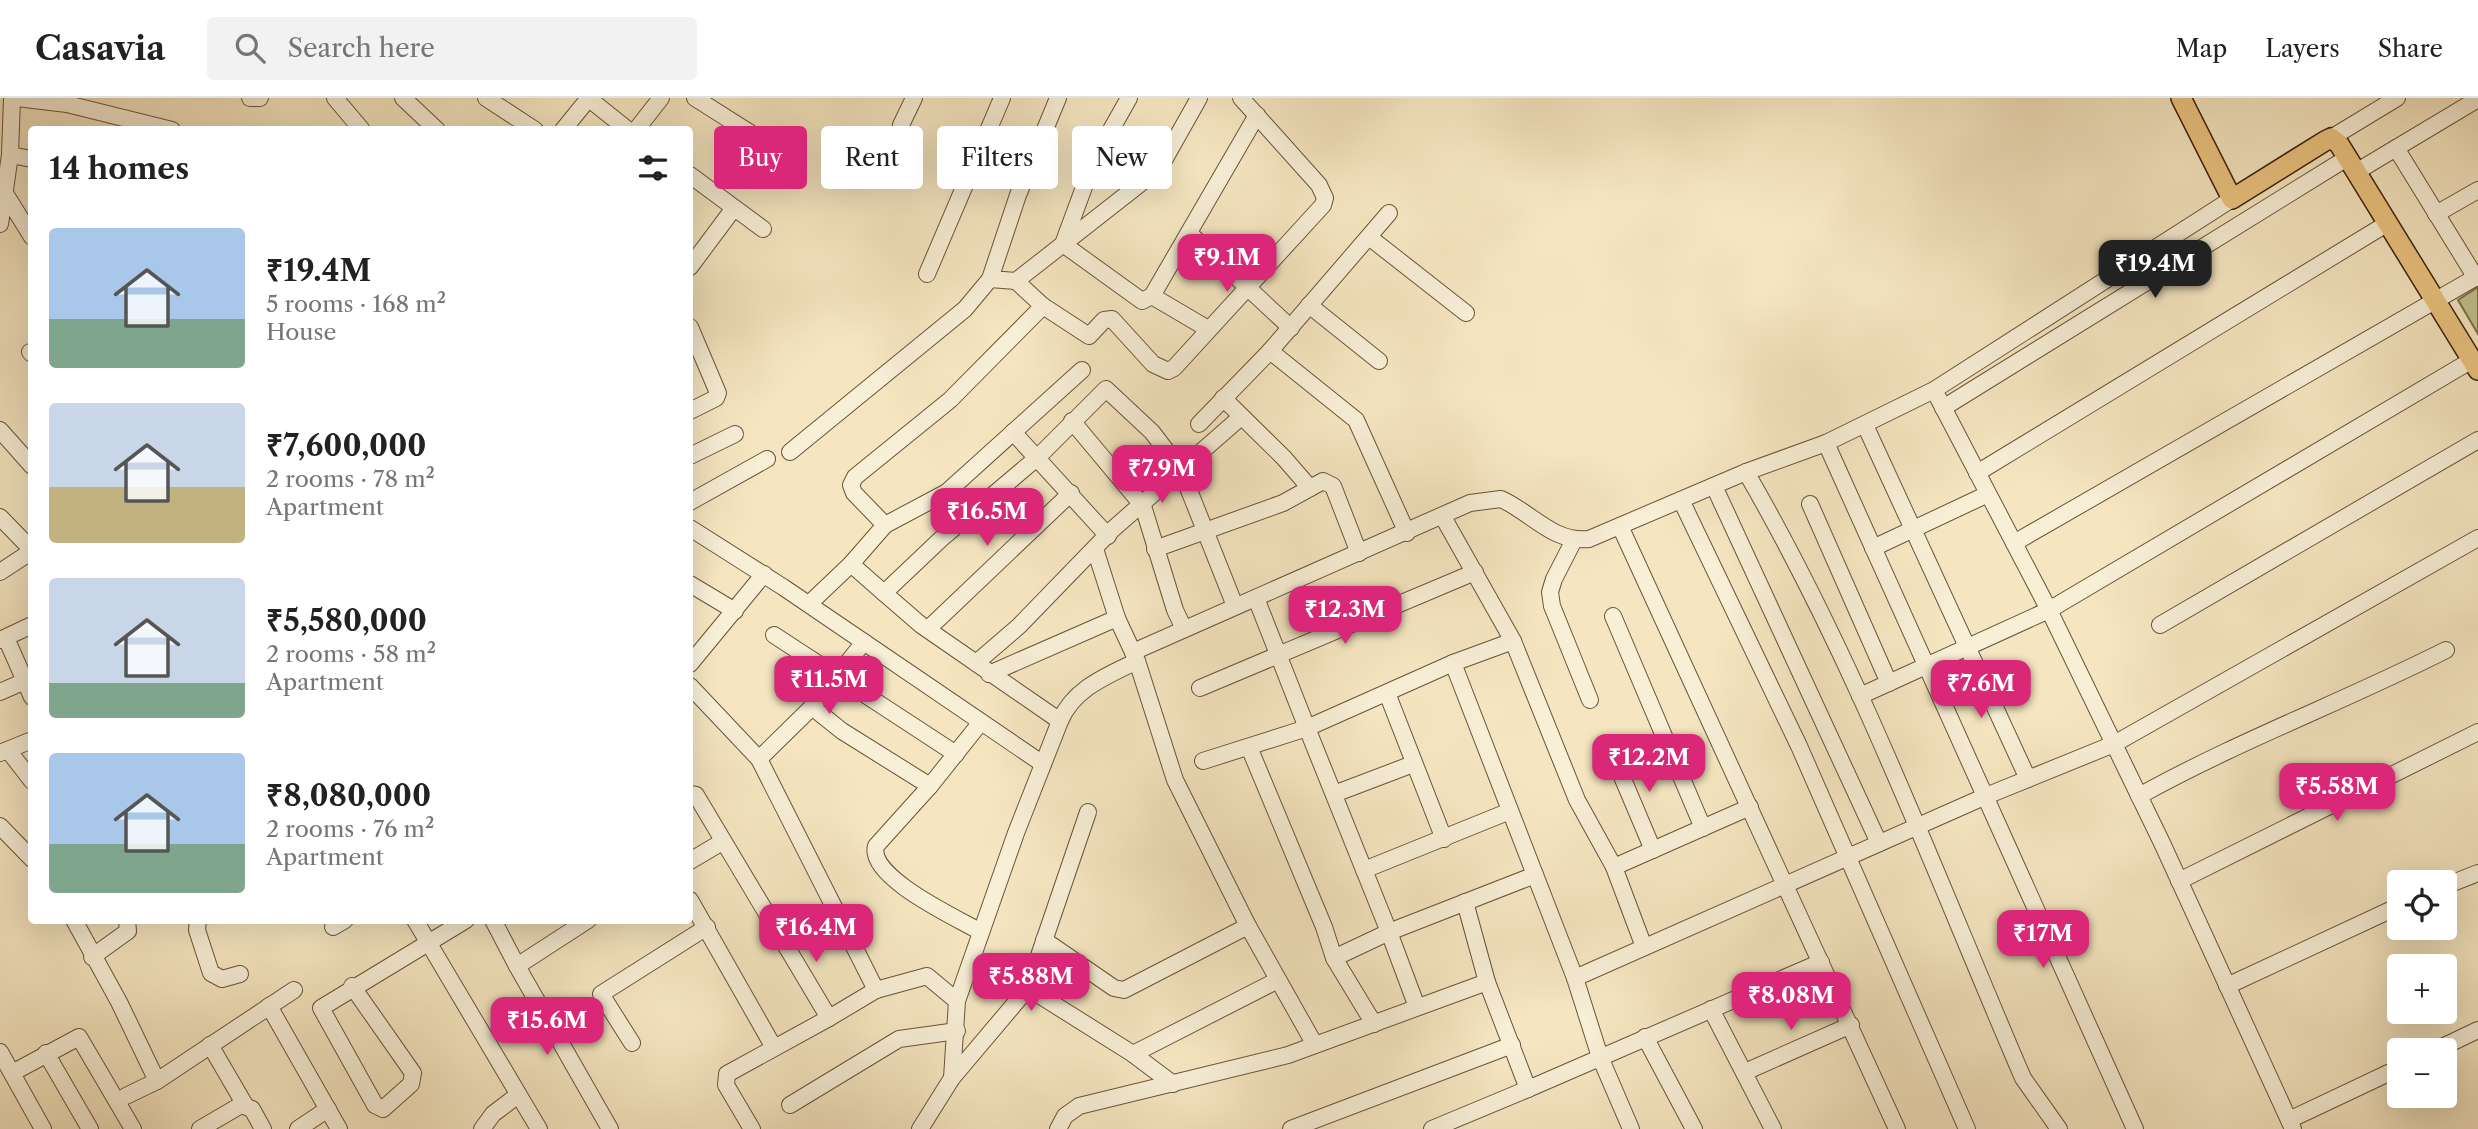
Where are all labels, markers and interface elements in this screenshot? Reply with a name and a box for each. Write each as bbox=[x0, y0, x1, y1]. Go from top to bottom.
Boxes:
search box bbox=[207, 17, 697, 80]
text: Casavia bbox=[35, 28, 165, 69]
icon: search bbox=[231, 29, 269, 67]
text: Search here bbox=[287, 32, 435, 64]
text: Map bbox=[2176, 34, 2227, 63]
text: Layers bbox=[2265, 34, 2340, 63]
text: Share bbox=[2378, 34, 2443, 63]
chip: Buy bbox=[714, 126, 807, 189]
chip: Rent bbox=[821, 126, 923, 189]
chip: Filters bbox=[937, 126, 1058, 189]
chip: New bbox=[1072, 126, 1172, 189]
icon: filters bbox=[634, 149, 672, 187]
text: 14 homes bbox=[49, 150, 189, 187]
pin: ₹9.1M bbox=[1178, 234, 1276, 294]
pin: ₹19.4M bbox=[2098, 240, 2212, 300]
text: ₹9.1M bbox=[1193, 243, 1261, 271]
text: ₹19.4M bbox=[2115, 249, 2195, 277]
text: ₹19.4M bbox=[266, 252, 371, 289]
icon: home bbox=[105, 256, 189, 340]
text: 5 rooms · 168 m² bbox=[266, 290, 446, 318]
text: House bbox=[266, 318, 336, 346]
text: ₹7,600,000 bbox=[266, 427, 426, 464]
icon: home bbox=[105, 431, 189, 515]
pin: ₹7.9M bbox=[1113, 446, 1211, 505]
text: ₹7.9M bbox=[1128, 454, 1196, 482]
text: 2 rooms · 78 m² bbox=[266, 465, 435, 493]
pin: ₹16.5M bbox=[930, 489, 1044, 548]
text: Apartment bbox=[266, 493, 384, 521]
text: ₹16.5M bbox=[947, 497, 1027, 525]
pin: ₹12.3M bbox=[1288, 587, 1402, 646]
text: ₹12.3M bbox=[1305, 595, 1385, 623]
text: ₹5,580,000 bbox=[266, 602, 427, 639]
icon: home bbox=[105, 606, 189, 690]
text: 2 rooms · 58 m² bbox=[266, 640, 436, 668]
pin: ₹11.5M bbox=[772, 656, 886, 716]
pin: ₹7.6M bbox=[1932, 660, 2030, 720]
text: ₹11.5M bbox=[790, 665, 868, 693]
text: Apartment bbox=[266, 668, 384, 696]
text: ₹7.6M bbox=[1947, 669, 2015, 697]
pin: ₹12.2M bbox=[1592, 734, 1706, 794]
text: ₹12.2M bbox=[1608, 743, 1690, 771]
pin: ₹5.58M bbox=[2280, 764, 2394, 823]
text: ₹5.58M bbox=[2295, 772, 2379, 800]
text: ₹8,080,000 bbox=[266, 777, 431, 814]
icon: home bbox=[105, 781, 189, 865]
text: 2 rooms · 76 m² bbox=[266, 815, 434, 843]
text: Apartment bbox=[266, 843, 384, 871]
map controls bbox=[2387, 870, 2457, 1108]
button: locate bbox=[2387, 870, 2457, 940]
pin: ₹16.4M bbox=[759, 904, 873, 964]
pin: ₹17M bbox=[2002, 910, 2084, 970]
text: ₹16.4M bbox=[775, 913, 857, 941]
text: ₹17M bbox=[2013, 919, 2073, 947]
pin: ₹5.88M bbox=[974, 954, 1088, 1013]
button: + bbox=[2387, 954, 2457, 1024]
text: ₹5.88M bbox=[989, 962, 1073, 990]
pin: ₹8.08M bbox=[1734, 972, 1848, 1032]
text: ₹8.08M bbox=[1748, 981, 1834, 1009]
pin: ₹15.6M bbox=[490, 998, 604, 1057]
text: ₹15.6M bbox=[507, 1006, 587, 1034]
button: − bbox=[2387, 1038, 2457, 1108]

